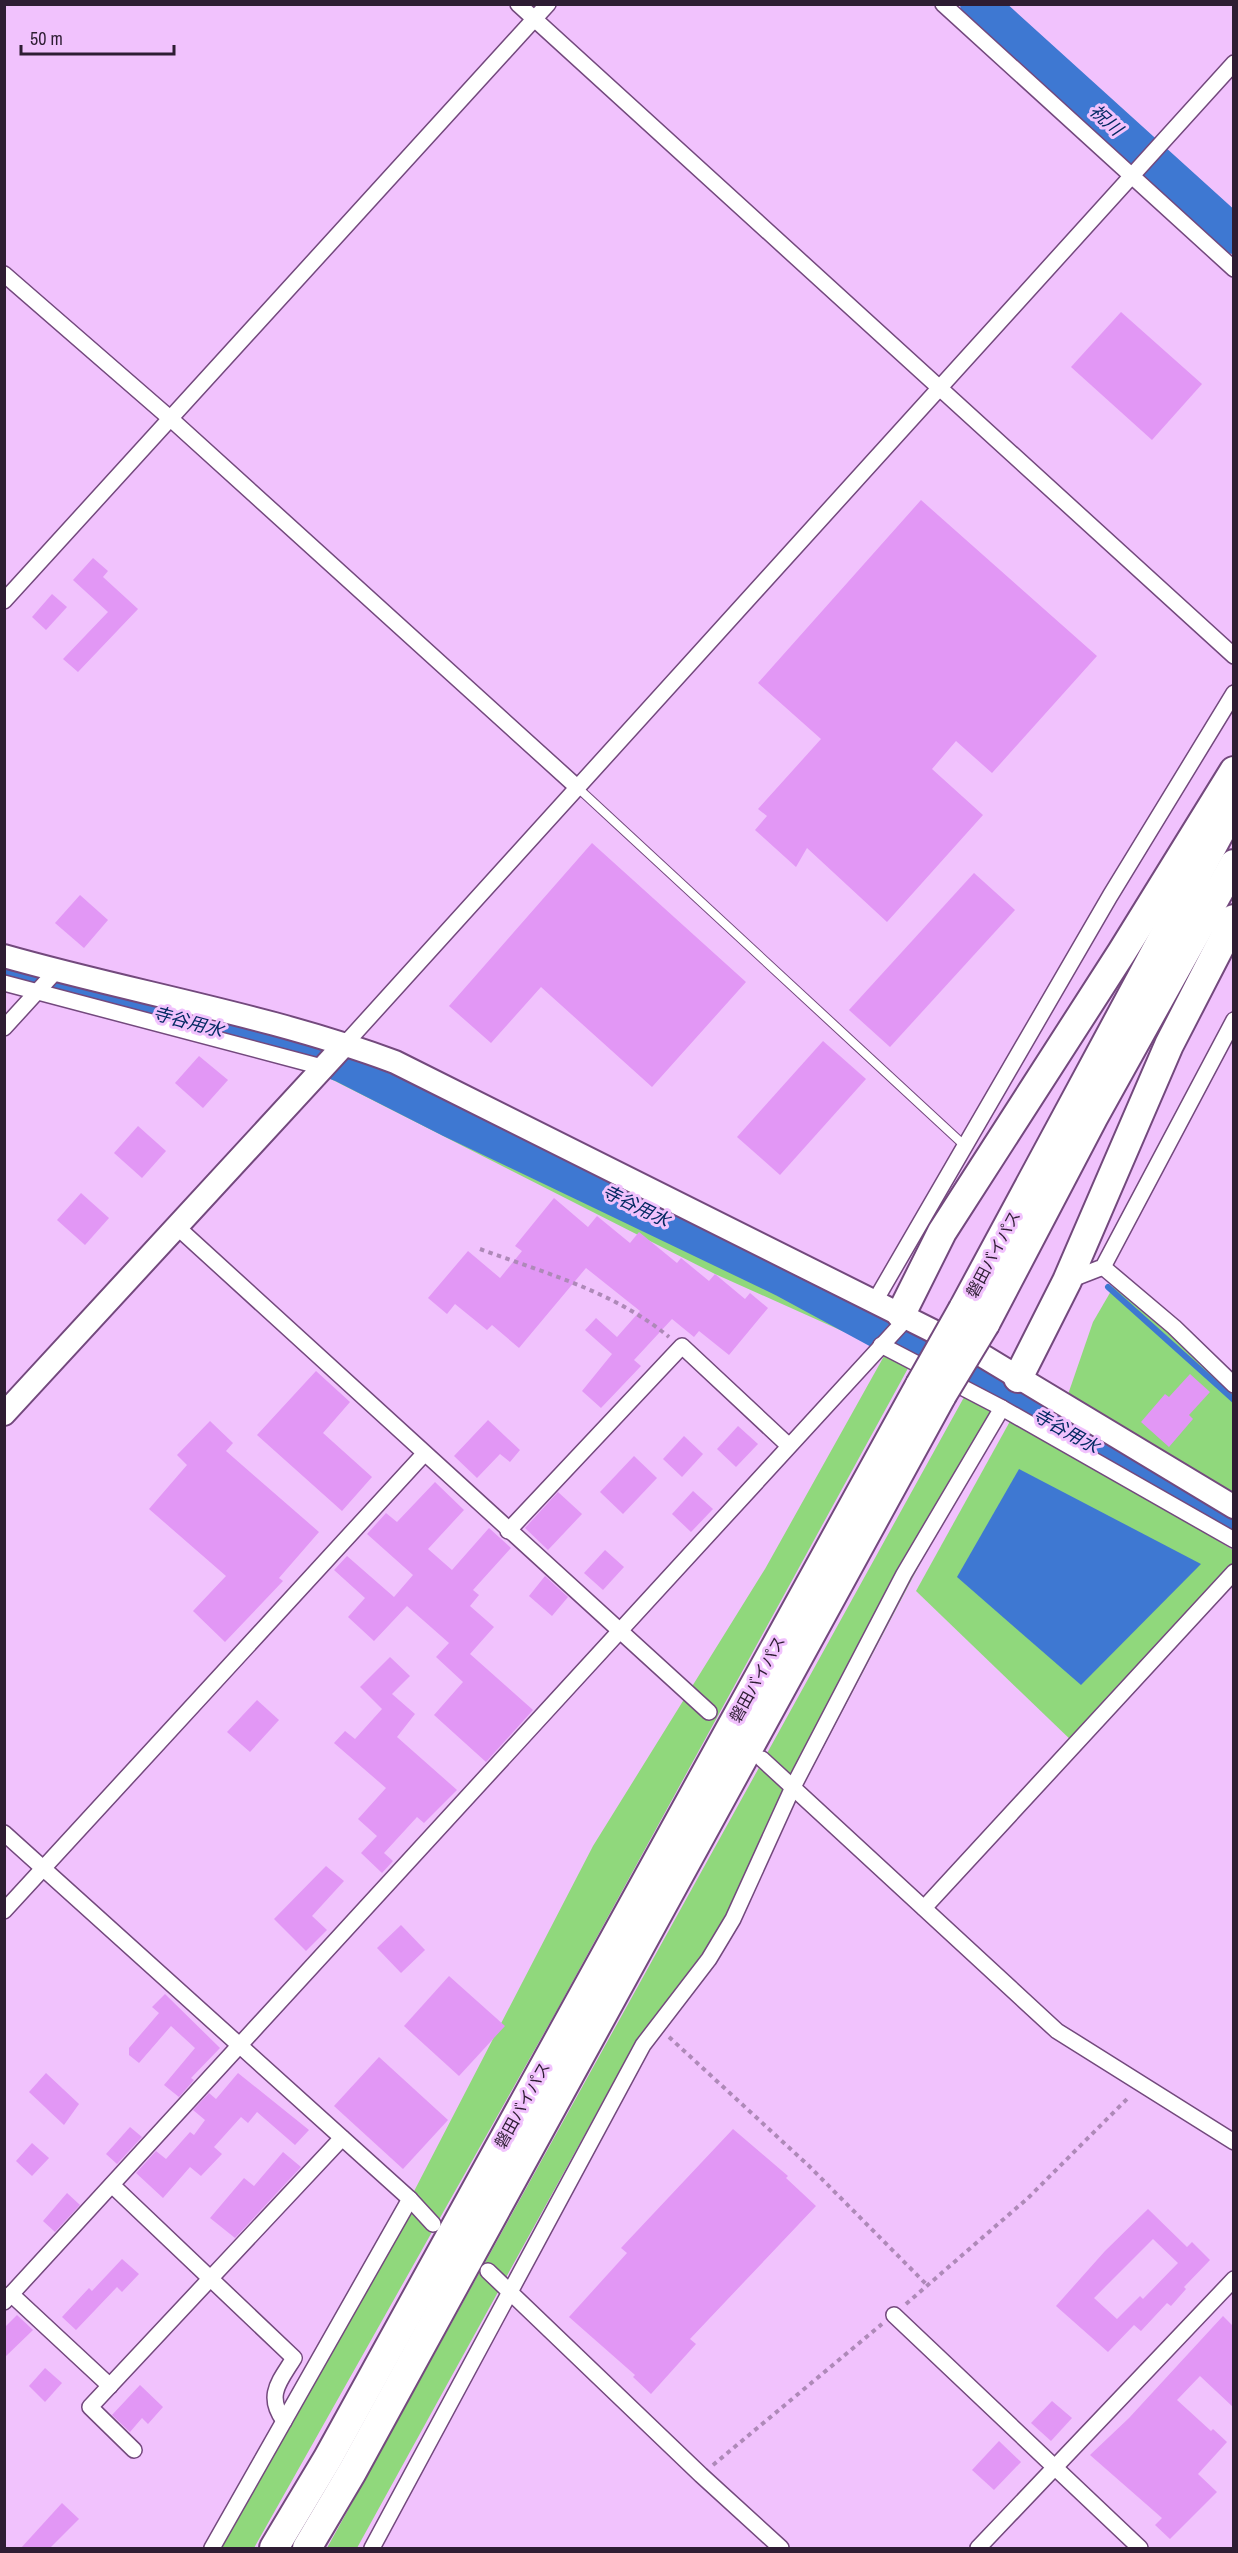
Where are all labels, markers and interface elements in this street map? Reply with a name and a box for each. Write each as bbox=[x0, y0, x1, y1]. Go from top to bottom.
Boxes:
scale bar bbox=[21, 18, 174, 56]
text: 50 m bbox=[30, 26, 63, 51]
water label: 祝川 bbox=[1085, 98, 1130, 142]
water label: 寺谷用水 bbox=[150, 1000, 228, 1043]
water label: 寺谷用水 bbox=[598, 1179, 676, 1233]
street label: 磐田バイパス bbox=[961, 1207, 1025, 1301]
water label: 寺谷用水 bbox=[1029, 1402, 1106, 1460]
street label: 磐田バイパス bbox=[724, 1632, 790, 1726]
street label: 磐田バイパス bbox=[489, 2058, 555, 2152]

